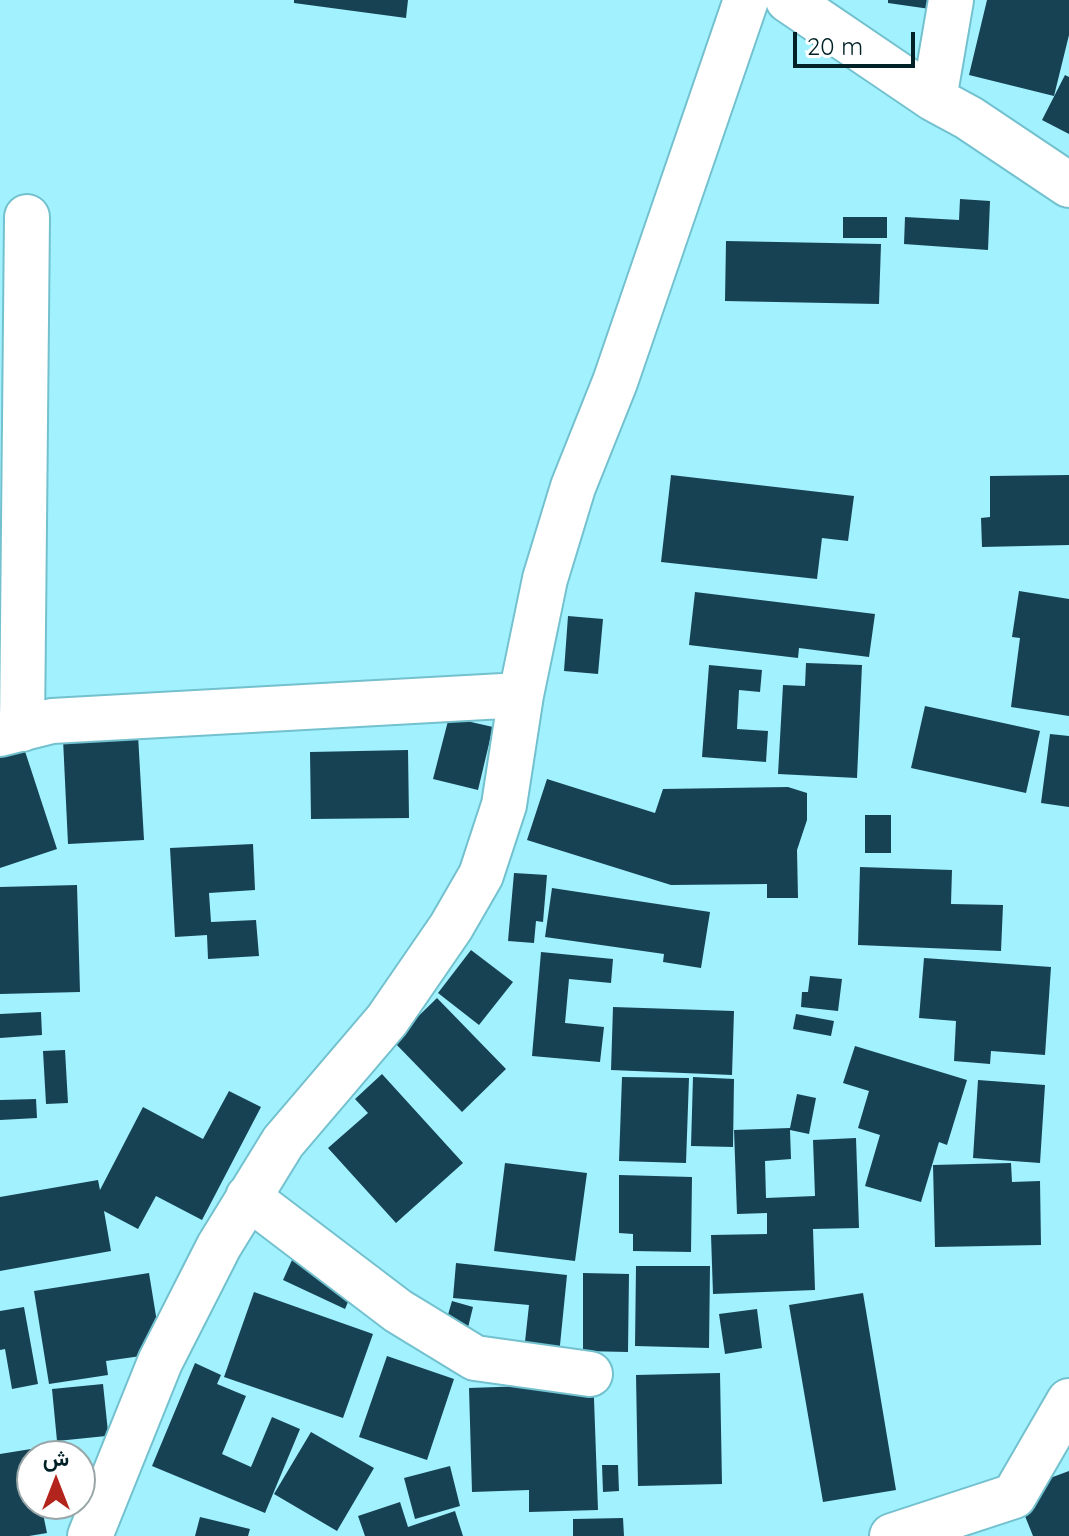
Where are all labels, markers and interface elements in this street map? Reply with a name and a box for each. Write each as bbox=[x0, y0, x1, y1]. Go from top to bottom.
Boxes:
scale bar bbox=[797, 16, 919, 66]
text: 20 m bbox=[807, 31, 863, 61]
north arrow bbox=[16, 1440, 96, 1520]
text: ش bbox=[43, 1444, 69, 1472]

